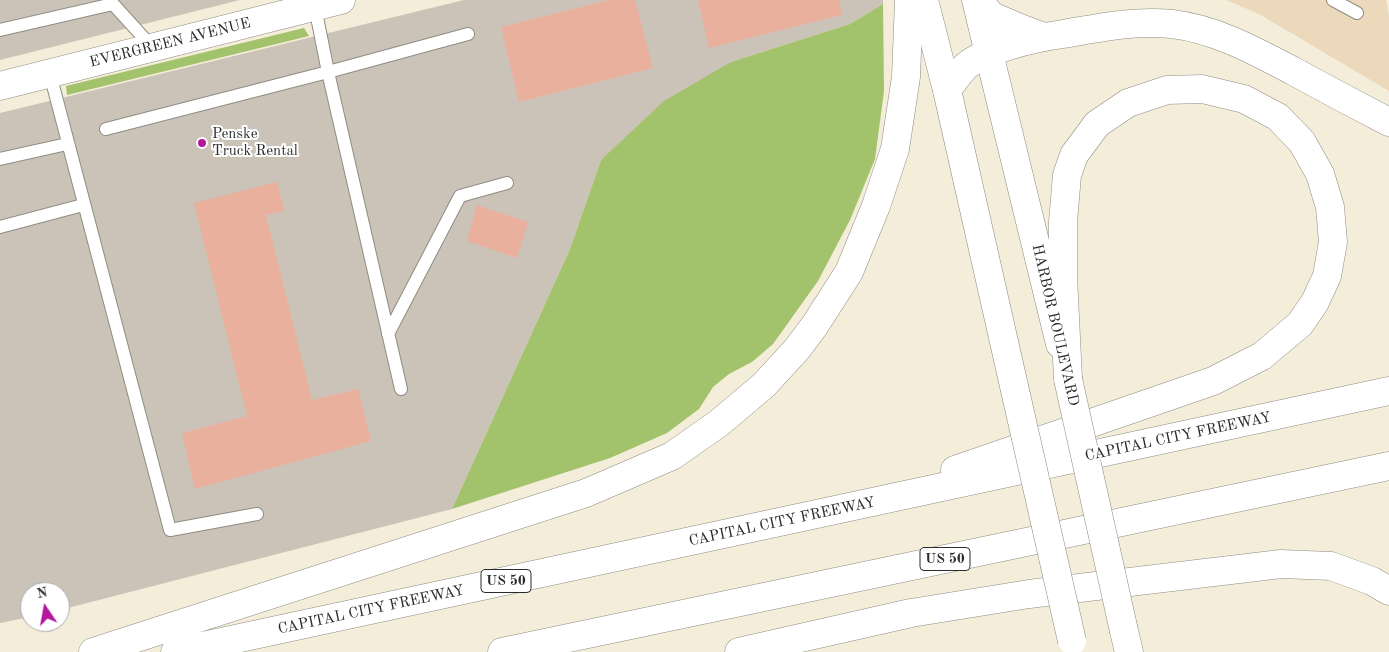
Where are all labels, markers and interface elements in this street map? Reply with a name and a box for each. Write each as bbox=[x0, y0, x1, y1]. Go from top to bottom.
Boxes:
street label: EVERGREEN AVENUE bbox=[88, 14, 252, 72]
place label: Penske Truck Rental bbox=[212, 125, 298, 160]
marker: Penske Truck Rental bbox=[196, 137, 208, 149]
street label: HARBOR BOULEVARD bbox=[1028, 242, 1082, 408]
street label: CAPITAL CITY FREEWAY bbox=[1083, 408, 1273, 466]
street label: CAPITAL CITY FREEWAY bbox=[687, 493, 877, 551]
road number: US 50 bbox=[920, 548, 970, 570]
road number: US 50 bbox=[481, 570, 531, 592]
street label: CAPITAL CITY FREEWAY bbox=[276, 581, 466, 639]
north arrow bbox=[20, 582, 70, 632]
text: N bbox=[35, 585, 49, 601]

